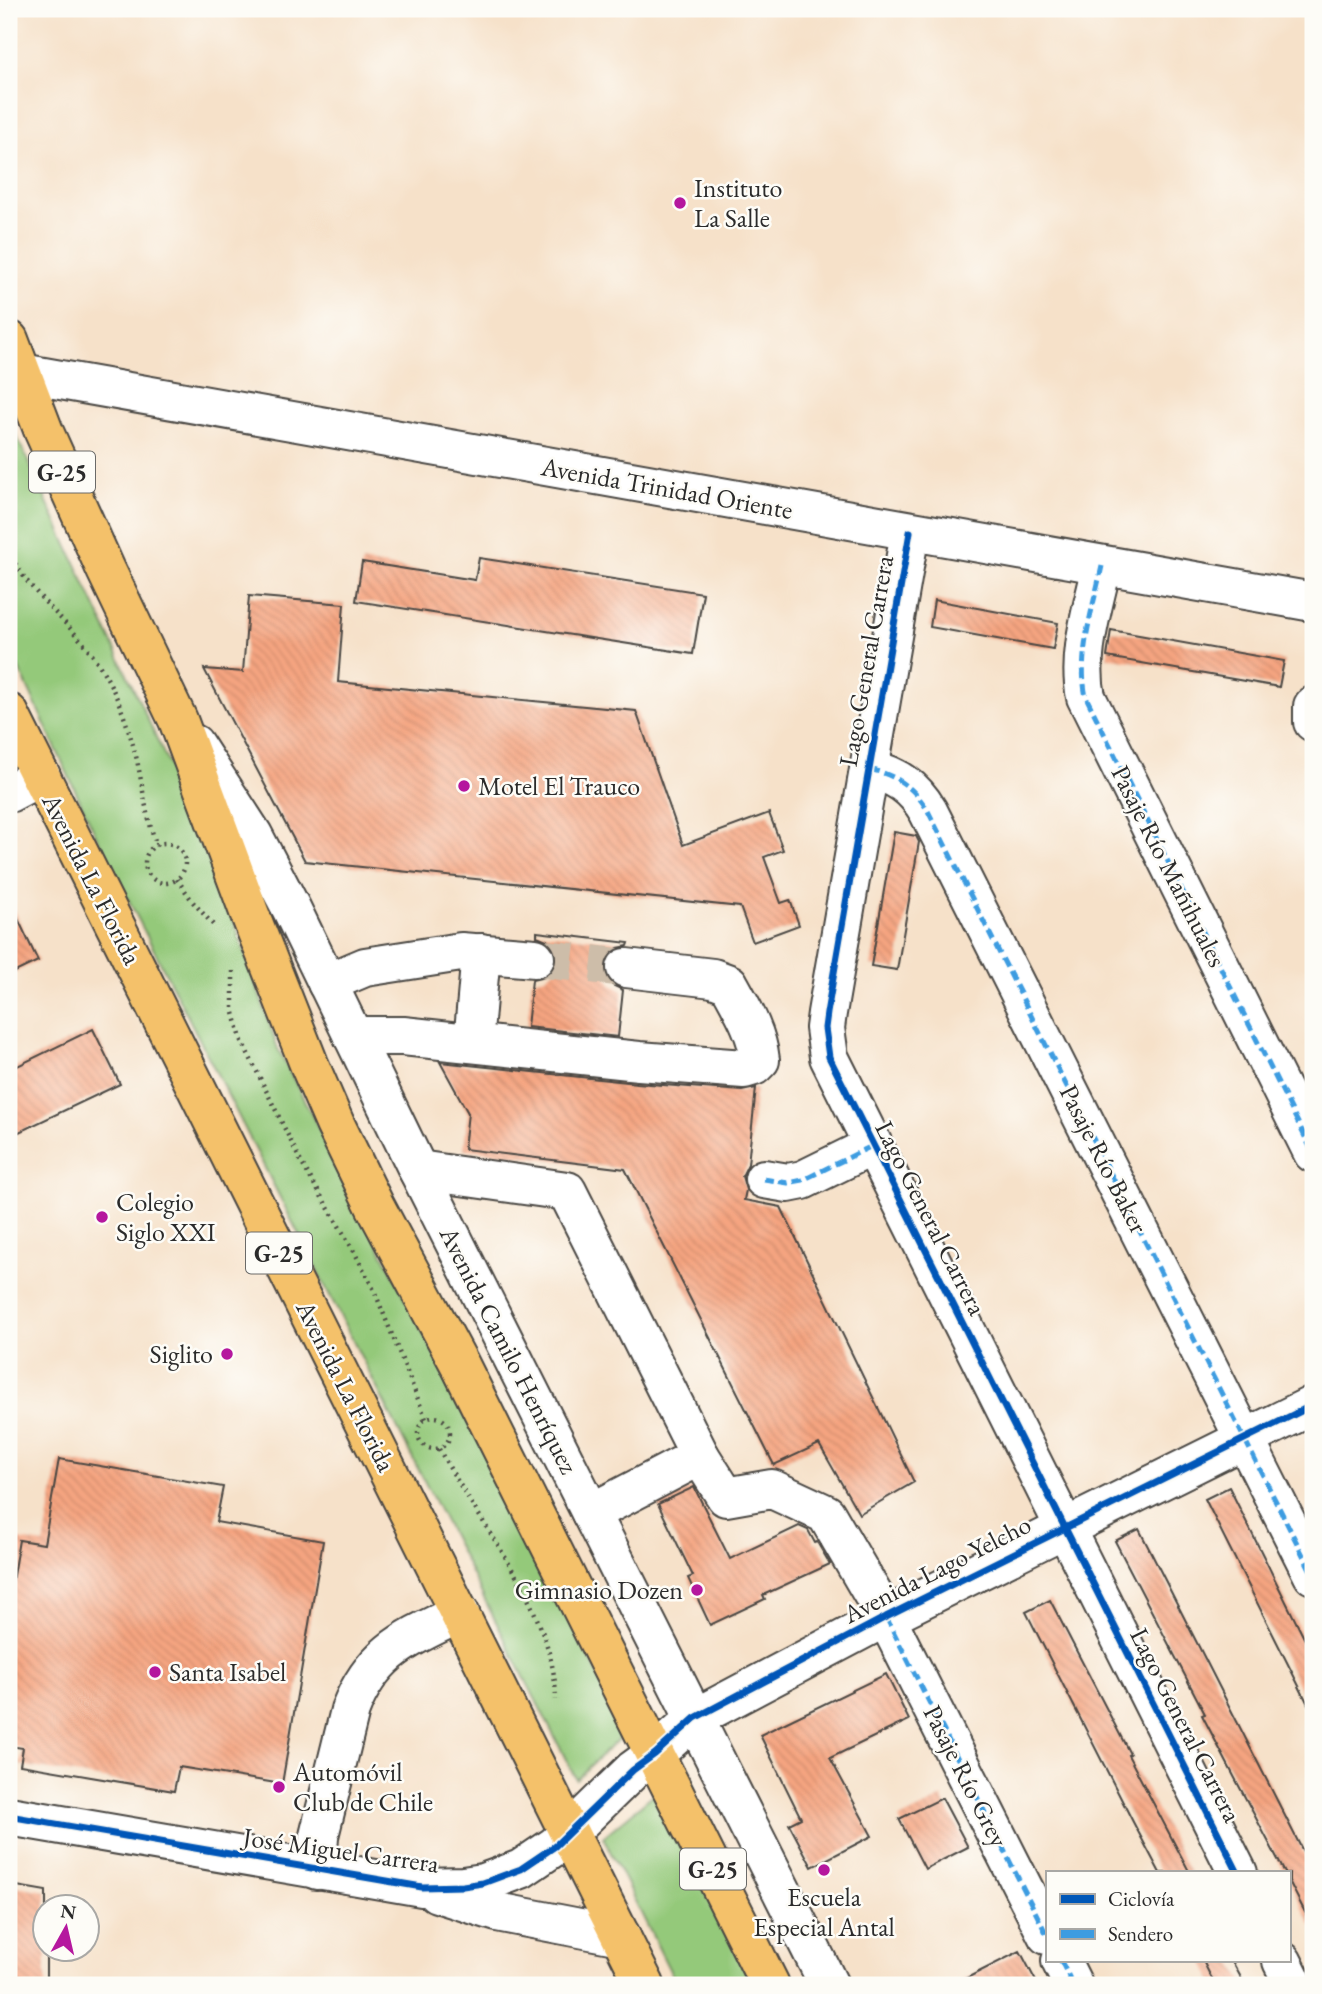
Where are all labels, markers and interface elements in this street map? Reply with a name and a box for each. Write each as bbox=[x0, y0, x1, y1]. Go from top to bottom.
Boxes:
place label: Instituto La Salle bbox=[694, 171, 782, 235]
marker: Instituto La Salle bbox=[672, 195, 688, 211]
street label: Avenida Trinidad Oriente bbox=[538, 449, 795, 527]
road number: G-25 bbox=[29, 452, 95, 492]
street label: Lago General Carrera bbox=[831, 552, 901, 769]
street label: Pasaje Río Mañihuales bbox=[1104, 759, 1234, 973]
place label: Motel El Trauco bbox=[478, 769, 640, 803]
marker: Motel El Trauco bbox=[456, 778, 472, 794]
street label: Avenida La Florida bbox=[34, 787, 150, 971]
street label: Pasaje Río Baker bbox=[1052, 1079, 1156, 1240]
street label: Lago General Carrera bbox=[867, 1115, 995, 1322]
place label: Colegio Siglo XXI bbox=[116, 1185, 216, 1249]
marker: Colegio Siglo XXI bbox=[94, 1209, 110, 1225]
street label: Avenida Camilo Henríquez bbox=[431, 1220, 586, 1479]
road number: G-25 bbox=[246, 1232, 312, 1274]
street label: Avenida La Florida bbox=[288, 1294, 404, 1478]
place label: Siglito bbox=[150, 1337, 213, 1371]
marker: Siglito bbox=[219, 1346, 235, 1362]
street label: Avenida Lago Yelcho bbox=[836, 1507, 1037, 1631]
place label: Gimnasio Dozen bbox=[515, 1573, 683, 1607]
marker: Gimnasio Dozen bbox=[689, 1582, 705, 1598]
street label: Lago General Carrera bbox=[1122, 1622, 1250, 1829]
place label: Santa Isabel bbox=[169, 1655, 286, 1689]
marker: Santa Isabel bbox=[147, 1664, 163, 1680]
street label: Pasaje Río Grey bbox=[916, 1699, 1017, 1853]
place label: Automóvil Club de Chile bbox=[292, 1755, 433, 1819]
marker: Automóvil Club de Chile bbox=[271, 1779, 287, 1795]
street label: José Miguel Carrera bbox=[239, 1819, 442, 1881]
road number: G-25 bbox=[680, 1848, 746, 1890]
marker: Escuela Especial Antal bbox=[816, 1862, 832, 1878]
legend bbox=[1046, 1871, 1290, 1962]
place label: Escuela Especial Antal bbox=[753, 1880, 895, 1944]
text: Ciclovía bbox=[1108, 1885, 1175, 1912]
north arrow bbox=[32, 1892, 102, 1962]
text: N bbox=[59, 1898, 78, 1925]
text: Sendero bbox=[1108, 1920, 1173, 1947]

